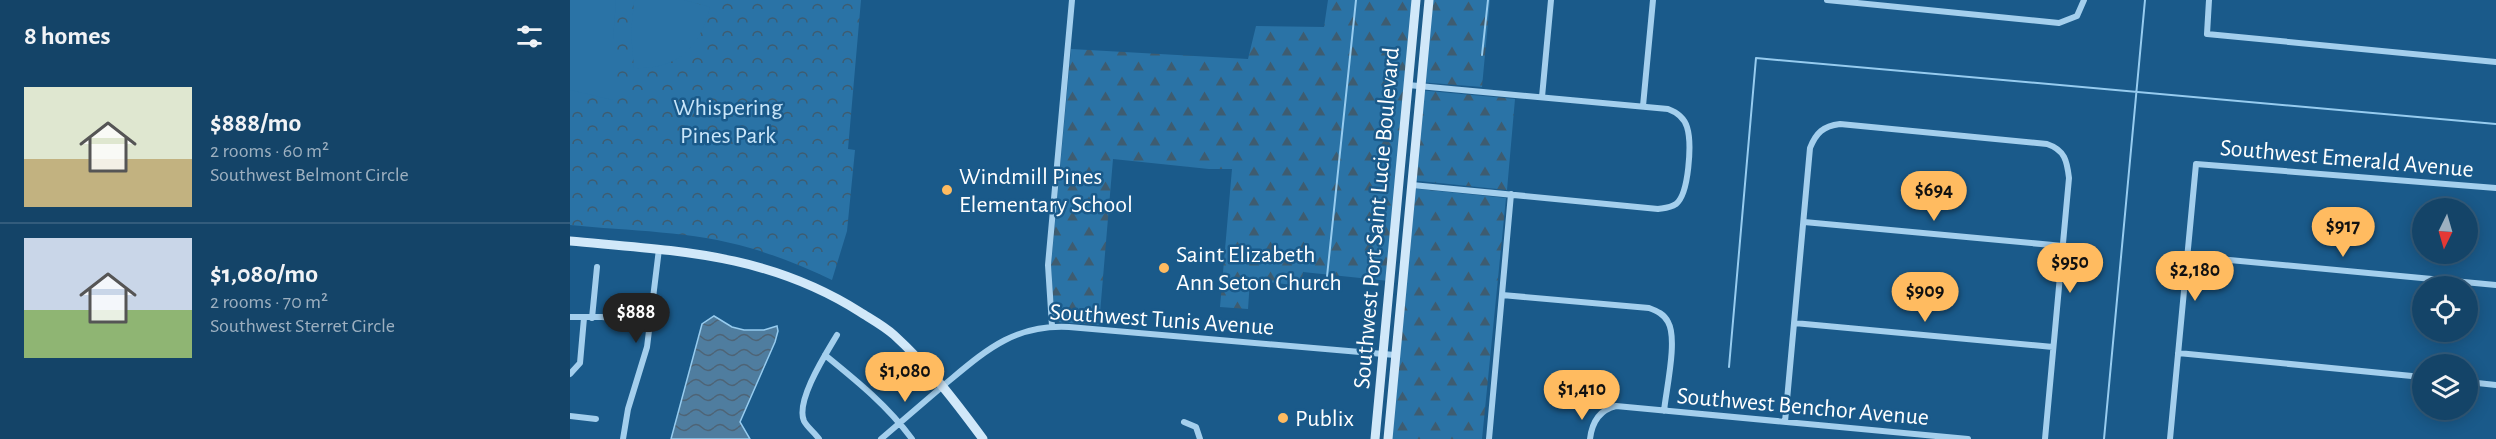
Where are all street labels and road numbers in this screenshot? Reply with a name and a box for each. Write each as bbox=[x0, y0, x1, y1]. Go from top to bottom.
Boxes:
street label: Southwest Port Saint Lucie Boulevard bbox=[1350, 46, 1404, 390]
street label: Southwest Emerald Avenue bbox=[2219, 136, 2475, 182]
street label: Southwest Tunis Avenue bbox=[1049, 300, 1275, 340]
street label: Southwest Benchor Avenue bbox=[1676, 384, 1930, 430]

